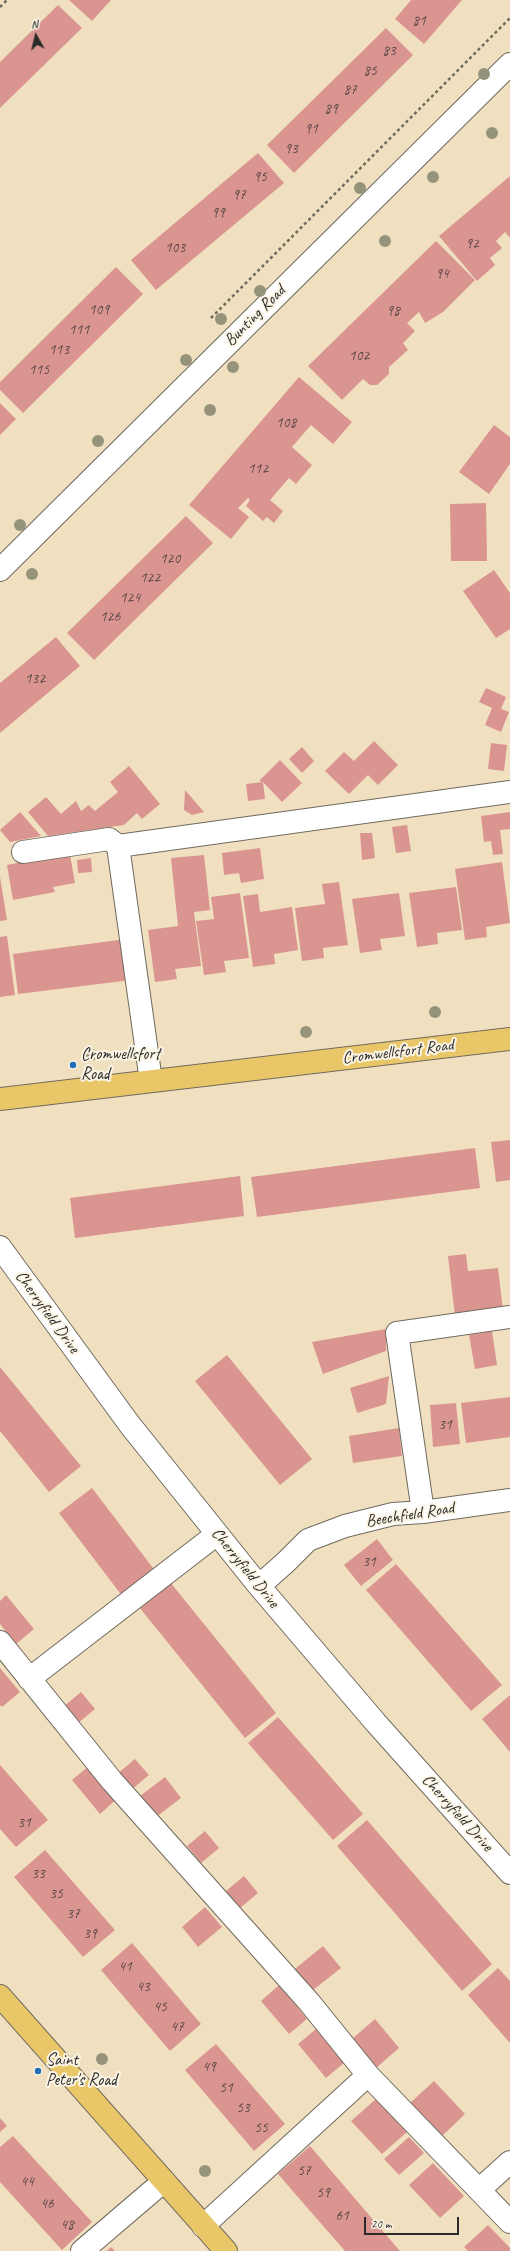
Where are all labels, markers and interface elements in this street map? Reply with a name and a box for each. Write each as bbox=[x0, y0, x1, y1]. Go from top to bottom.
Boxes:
house number: 81 bbox=[412, 12, 426, 30]
north arrow bbox=[16, 16, 56, 56]
text: N bbox=[30, 17, 39, 32]
house number: 83 bbox=[382, 42, 396, 60]
house number: 85 bbox=[363, 62, 377, 80]
house number: 87 bbox=[343, 81, 357, 99]
house number: 89 bbox=[324, 100, 338, 118]
house number: 91 bbox=[304, 120, 318, 138]
house number: 93 bbox=[284, 140, 298, 158]
house number: 95 bbox=[253, 168, 267, 186]
house number: 97 bbox=[232, 186, 246, 204]
house number: 99 bbox=[211, 204, 225, 222]
house number: 92 bbox=[465, 235, 479, 253]
house number: 103 bbox=[165, 239, 185, 257]
house number: 94 bbox=[435, 265, 449, 283]
street label: Bunting Road bbox=[220, 281, 290, 351]
house number: 109 bbox=[89, 301, 109, 319]
house number: 98 bbox=[386, 302, 400, 320]
house number: 111 bbox=[69, 321, 89, 339]
house number: 113 bbox=[49, 341, 69, 359]
house number: 102 bbox=[349, 347, 369, 365]
house number: 115 bbox=[29, 361, 49, 379]
house number: 108 bbox=[276, 414, 296, 432]
house number: 112 bbox=[248, 460, 268, 478]
house number: 120 bbox=[160, 550, 180, 568]
house number: 122 bbox=[140, 569, 160, 587]
house number: 124 bbox=[120, 589, 140, 607]
house number: 126 bbox=[100, 608, 120, 626]
house number: 132 bbox=[25, 670, 45, 688]
street label: Cromwellsfort Road bbox=[341, 1035, 455, 1069]
place label: Cromwellsfort Road bbox=[81, 1045, 160, 1085]
marker: Cromwellsfort Road bbox=[68, 1060, 78, 1070]
street label: Cherryfield Drive bbox=[10, 1267, 84, 1357]
house number: 31 bbox=[438, 1416, 452, 1434]
street label: Beechfield Road bbox=[364, 1498, 456, 1532]
street label: Cherryfield Drive bbox=[207, 1524, 283, 1612]
house number: 31 bbox=[362, 1553, 376, 1571]
street label: Cherryfield Drive bbox=[417, 1770, 497, 1856]
house number: 31 bbox=[17, 1814, 31, 1832]
house number: 33 bbox=[31, 1865, 45, 1883]
house number: 35 bbox=[49, 1885, 63, 1903]
house number: 37 bbox=[66, 1905, 80, 1923]
house number: 39 bbox=[83, 1925, 97, 1943]
house number: 41 bbox=[118, 1958, 132, 1976]
house number: 43 bbox=[136, 1978, 150, 1996]
house number: 45 bbox=[153, 1998, 167, 2016]
house number: 47 bbox=[170, 2018, 184, 2036]
place label: Saint Peter's Road bbox=[46, 2051, 117, 2091]
house number: 49 bbox=[202, 2058, 216, 2076]
marker: Saint Peter's Road bbox=[33, 2066, 43, 2076]
house number: 51 bbox=[219, 2079, 233, 2097]
house number: 53 bbox=[236, 2099, 250, 2117]
house number: 55 bbox=[254, 2119, 268, 2137]
house number: 57 bbox=[297, 2162, 311, 2180]
house number: 44 bbox=[20, 2173, 34, 2191]
house number: 59 bbox=[316, 2184, 330, 2202]
house number: 46 bbox=[40, 2195, 54, 2213]
house number: 61 bbox=[335, 2207, 349, 2225]
scale bar bbox=[366, 2209, 461, 2235]
house number: 48 bbox=[60, 2216, 74, 2234]
text: 20 m bbox=[371, 2216, 391, 2232]

